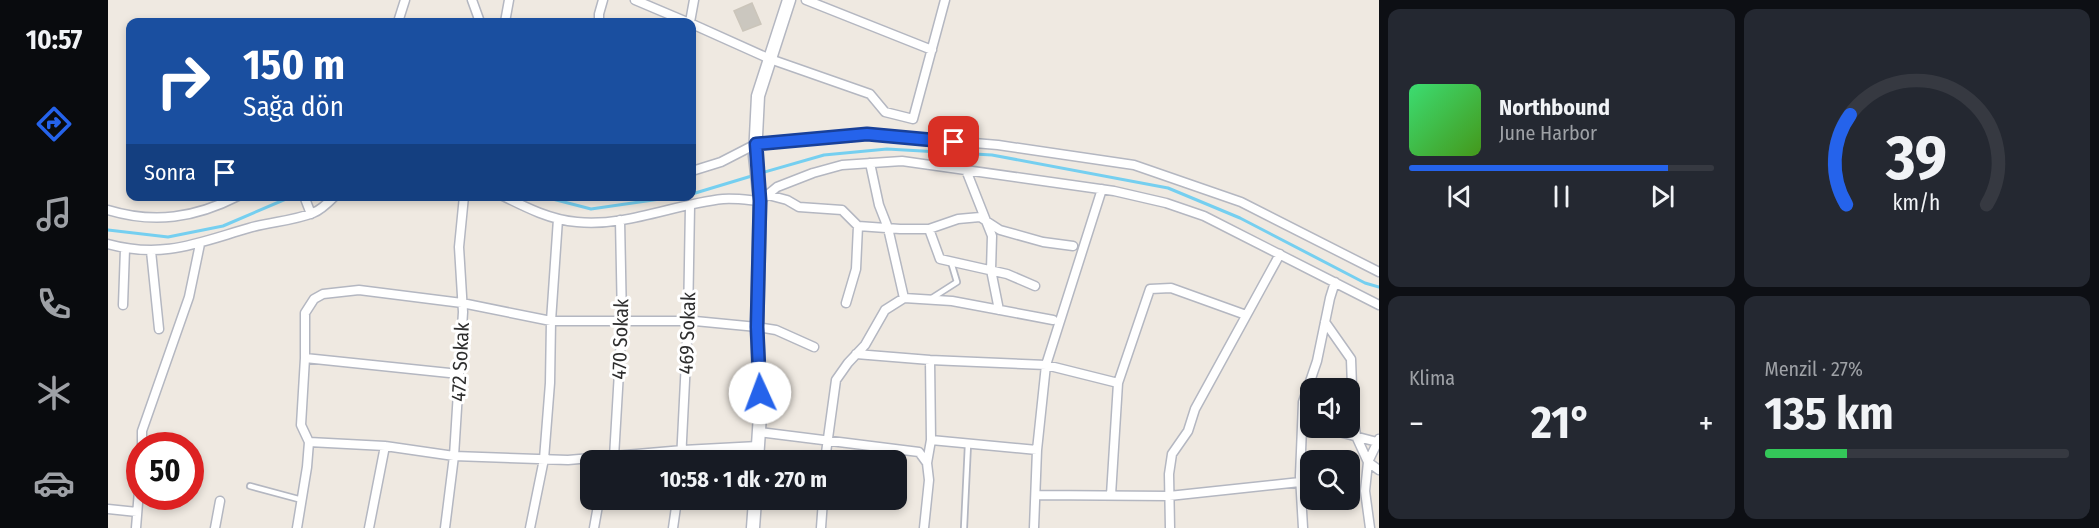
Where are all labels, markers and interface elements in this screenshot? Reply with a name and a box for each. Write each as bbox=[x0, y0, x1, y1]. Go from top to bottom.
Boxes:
text: 10:57 bbox=[26, 24, 82, 56]
text: 150 m bbox=[243, 40, 345, 90]
icon: right bbox=[144, 42, 222, 120]
text: Sağa dön bbox=[243, 91, 344, 123]
text: Northbound bbox=[1499, 94, 1610, 121]
icon: directions bbox=[33, 103, 75, 145]
pin bbox=[928, 116, 979, 167]
text: June Harbor bbox=[1499, 121, 1597, 145]
text: 39 bbox=[1885, 121, 1947, 196]
icon: arrive bbox=[937, 125, 970, 158]
icon: arrive bbox=[208, 156, 241, 189]
text: Sonra bbox=[144, 159, 196, 186]
icon: previous bbox=[1443, 180, 1476, 213]
icon: pause bbox=[1545, 180, 1578, 213]
icon: next bbox=[1646, 180, 1679, 213]
text: km/h bbox=[1893, 191, 1941, 217]
icon: music bbox=[33, 193, 75, 235]
icon: phone bbox=[33, 283, 75, 325]
street label: 469 Sokak bbox=[674, 291, 700, 375]
street label: 470 Sokak bbox=[607, 297, 633, 380]
street label: 472 Sokak bbox=[446, 321, 474, 402]
text: Menzil · 27% bbox=[1765, 357, 1863, 381]
position arrow bbox=[728, 361, 792, 425]
text: Klima bbox=[1409, 366, 1455, 390]
icon: climate bbox=[33, 372, 75, 414]
map controls bbox=[1300, 378, 1360, 510]
button: sound bbox=[1300, 378, 1360, 438]
text: 135 km bbox=[1765, 387, 1894, 441]
text: 21° bbox=[1531, 396, 1591, 450]
text: − bbox=[1409, 404, 1424, 444]
text: + bbox=[1698, 404, 1714, 444]
speed limit sign: 50 bbox=[126, 432, 204, 510]
button: search bbox=[1300, 450, 1360, 510]
icon: car bbox=[33, 462, 75, 504]
text: 10:58 · 1 dk · 270 m bbox=[660, 466, 827, 493]

